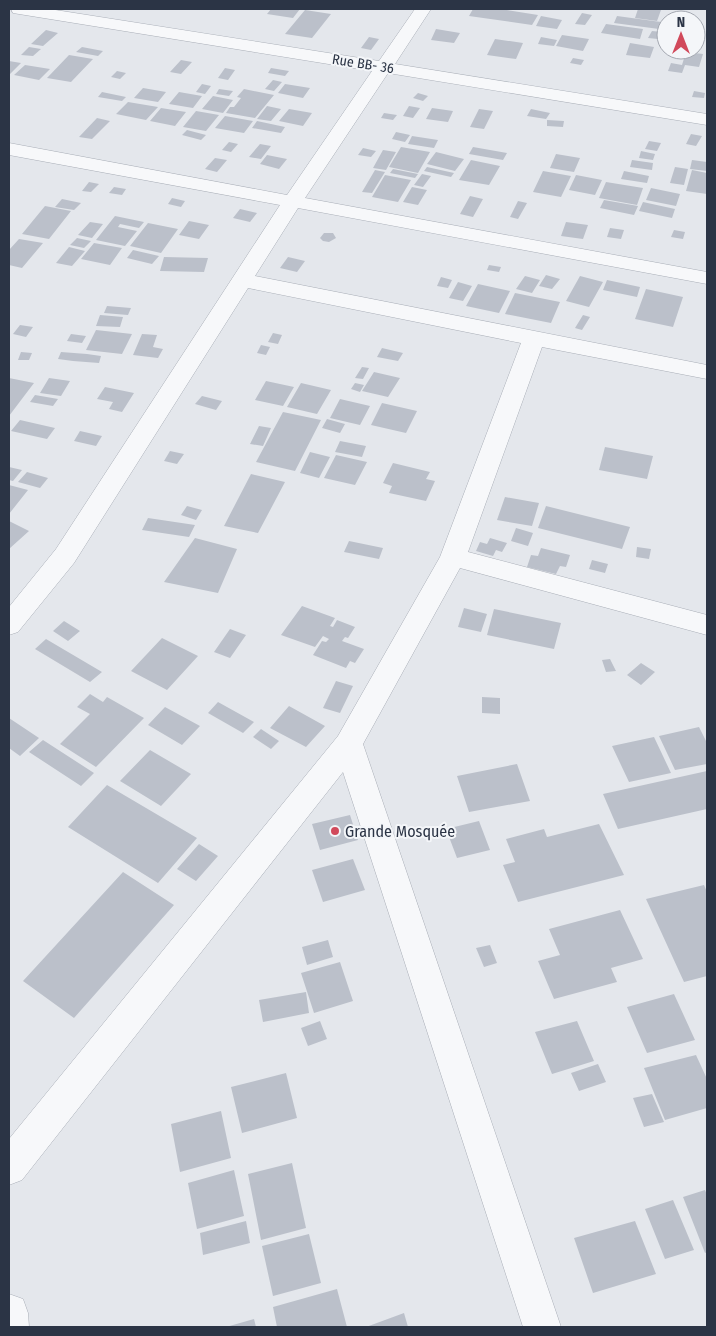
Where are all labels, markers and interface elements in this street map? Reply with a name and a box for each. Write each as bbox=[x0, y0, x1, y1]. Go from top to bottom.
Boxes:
north arrow bbox=[656, 10, 706, 60]
text: N bbox=[677, 14, 685, 31]
street label: Rue BB- 36 bbox=[331, 51, 395, 77]
place label: Grande Mosquée bbox=[345, 822, 455, 841]
marker: Grande Mosquée bbox=[329, 825, 341, 837]

